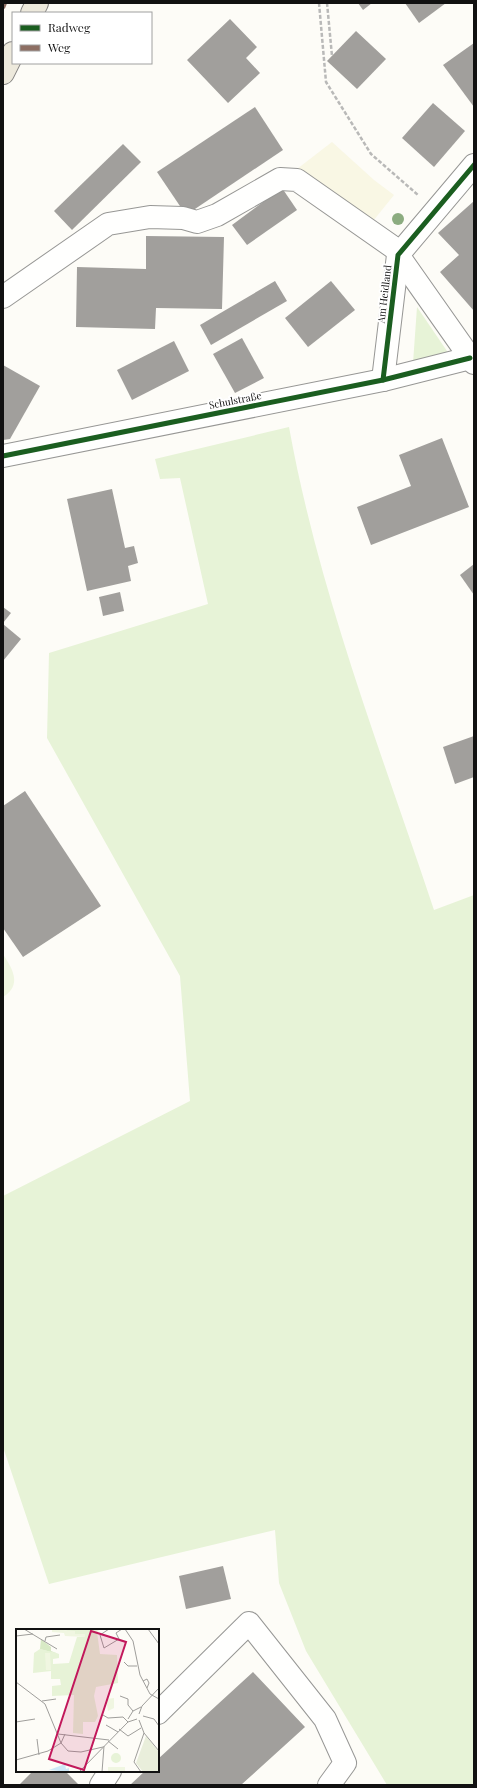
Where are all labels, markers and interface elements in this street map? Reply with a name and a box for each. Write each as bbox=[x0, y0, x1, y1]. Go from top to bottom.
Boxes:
legend bbox=[12, 12, 152, 64]
text: Radweg bbox=[48, 19, 91, 35]
text: Weg bbox=[47, 39, 71, 55]
street label: Am Heidland bbox=[373, 264, 395, 325]
street label: Schulstraße bbox=[208, 388, 262, 412]
inset map bbox=[16, 1629, 159, 1772]

